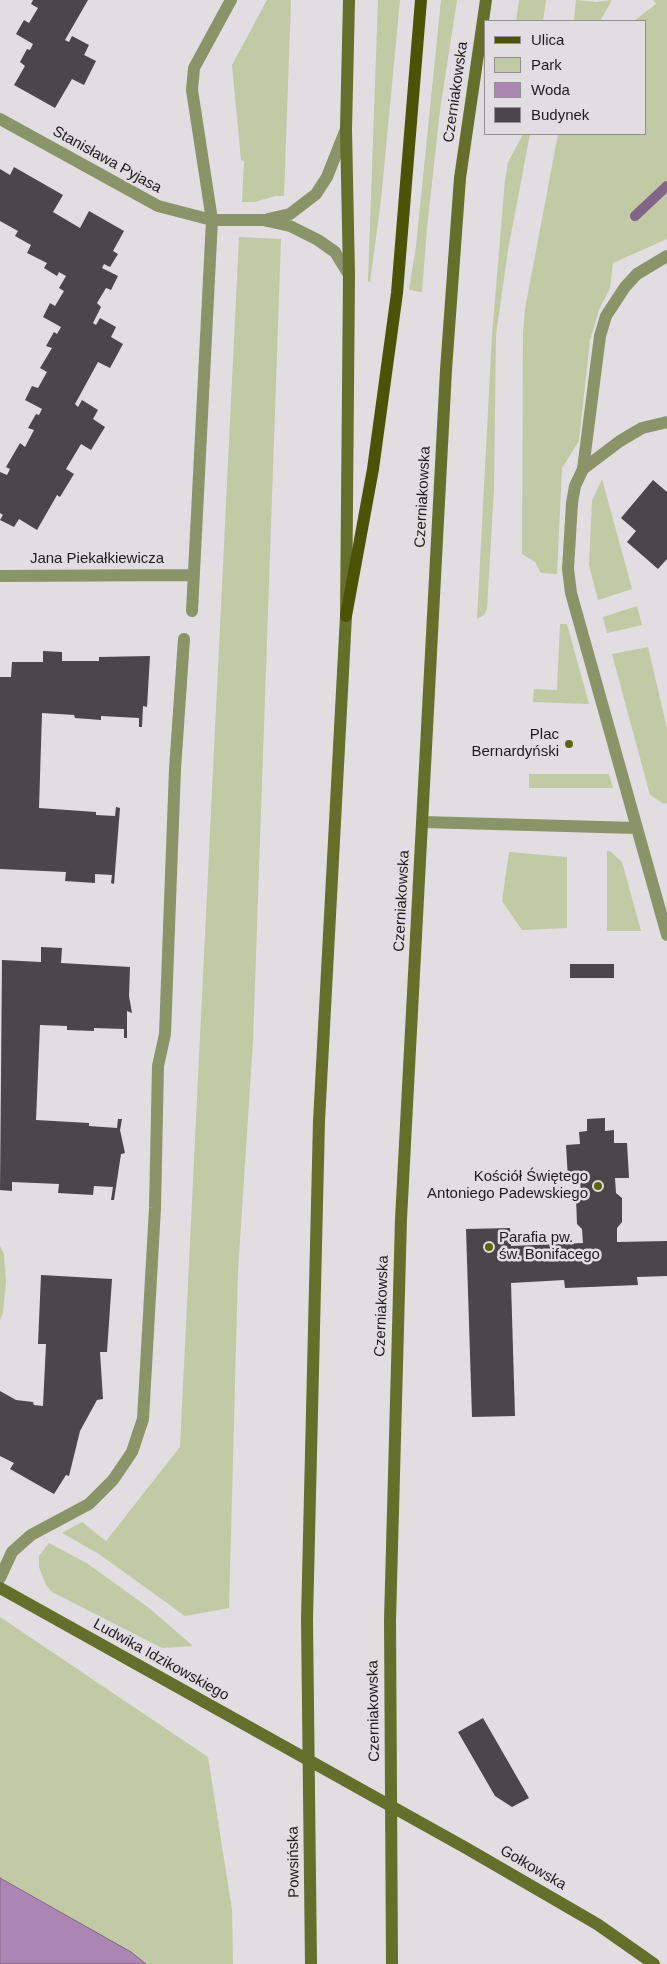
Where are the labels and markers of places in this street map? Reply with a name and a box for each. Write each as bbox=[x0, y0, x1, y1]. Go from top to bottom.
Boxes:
place label: Plac Bernardyński bbox=[471, 726, 559, 761]
marker: Plac Bernardyński bbox=[563, 738, 575, 750]
place label: Kościół Świętego Antoniego Padewskiego bbox=[427, 1168, 588, 1203]
marker: Kościół Świętego Antoniego Padewskiego bbox=[592, 1180, 604, 1192]
place label: Parafia pw. św. Bonifacego bbox=[499, 1229, 600, 1264]
marker: Parafia pw. św. Bonifacego bbox=[483, 1241, 495, 1253]

